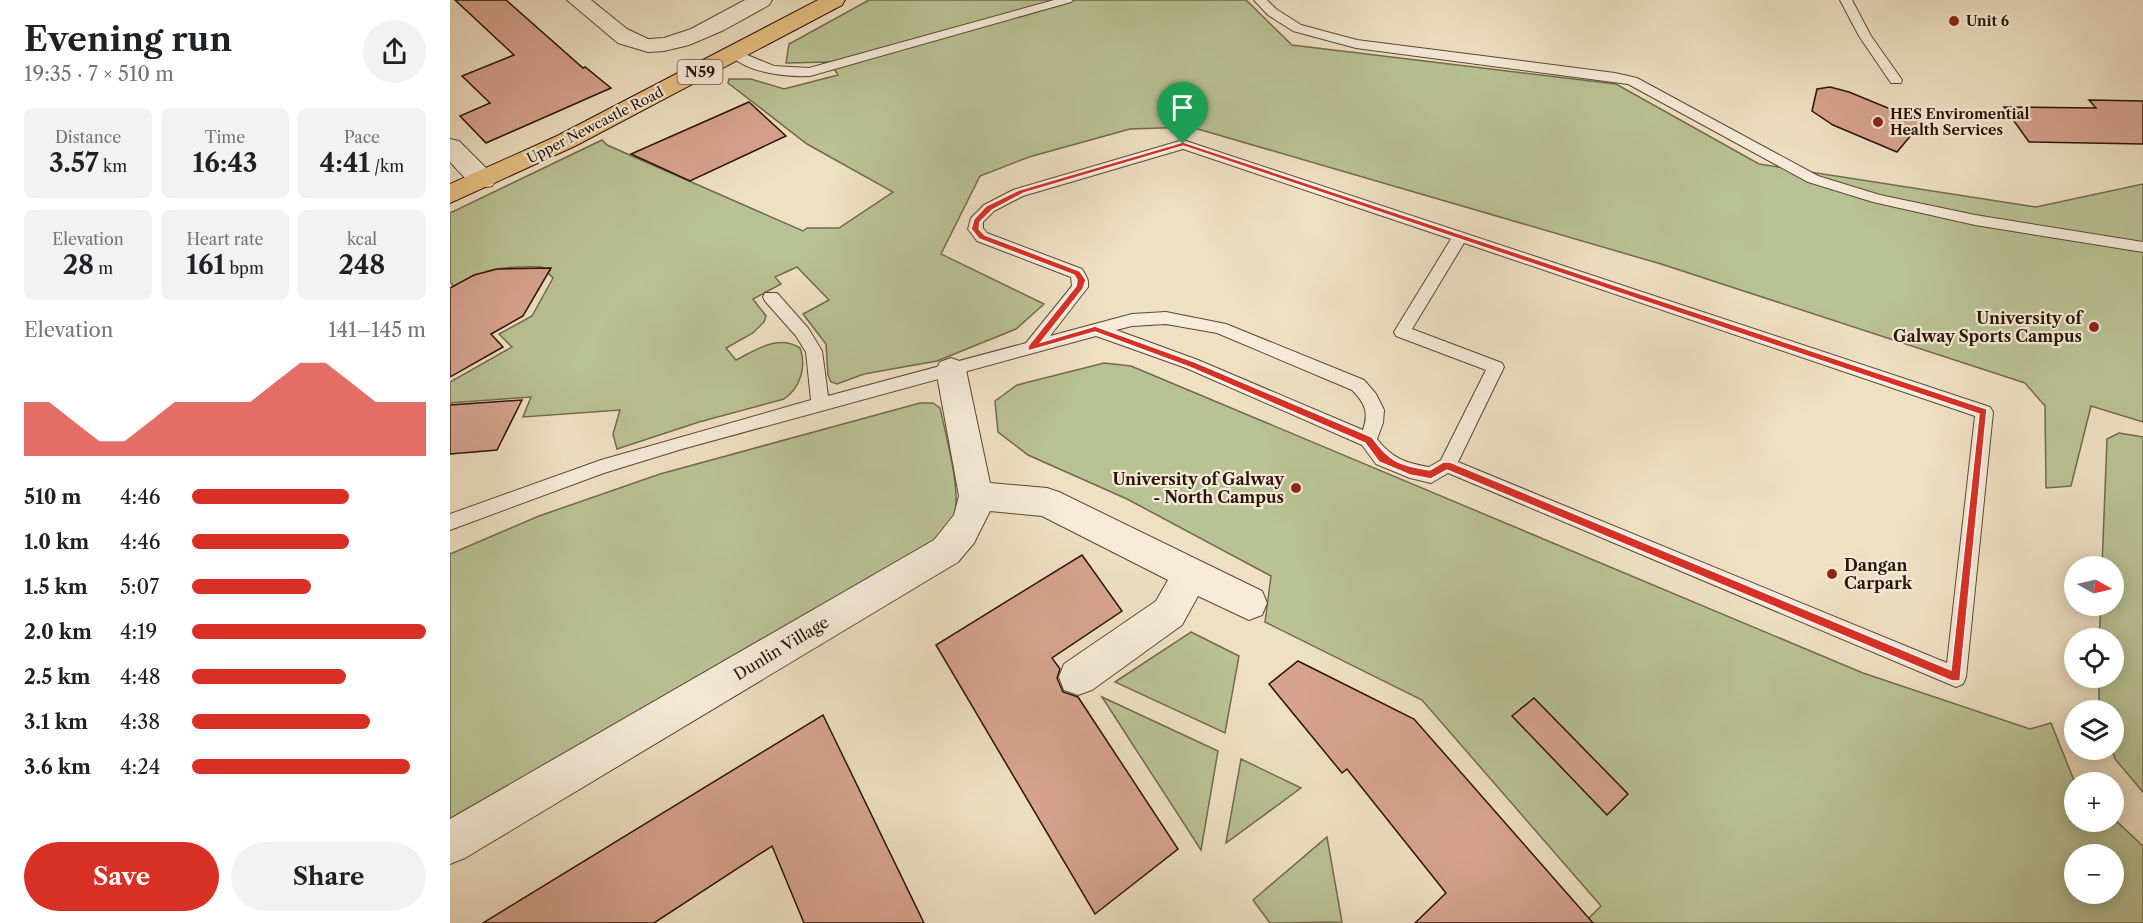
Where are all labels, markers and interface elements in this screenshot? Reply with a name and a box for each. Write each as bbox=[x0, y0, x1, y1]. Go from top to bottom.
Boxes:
place label: Unit 6 bbox=[1966, 12, 2009, 30]
marker: Unit 6 bbox=[1947, 14, 1961, 28]
text: Evening run bbox=[24, 19, 232, 60]
button: share bbox=[363, 20, 426, 83]
road number: N59 bbox=[678, 60, 722, 84]
text: 19:35 · 7 × 510 m bbox=[24, 62, 174, 86]
street label: Upper Newcastle Road bbox=[524, 82, 667, 167]
pin bbox=[1157, 82, 1208, 144]
icon: arrive bbox=[1166, 91, 1199, 124]
place label: HES Enviromential Health Services bbox=[1890, 105, 2029, 139]
marker: HES Enviromential Health Services bbox=[1871, 115, 1885, 129]
text: Distance bbox=[55, 127, 121, 147]
text: Time bbox=[205, 127, 245, 147]
text: Pace bbox=[344, 127, 380, 147]
text: 3.57 bbox=[49, 147, 99, 179]
text: 16:43 bbox=[192, 147, 258, 179]
text: 4:41 bbox=[320, 147, 370, 179]
text: km bbox=[99, 156, 127, 176]
text: /km bbox=[370, 156, 404, 176]
text: Elevation bbox=[52, 229, 124, 249]
text: Heart rate bbox=[186, 229, 264, 249]
text: kcal bbox=[347, 229, 377, 249]
text: 28 bbox=[63, 249, 94, 281]
text: 161 bbox=[186, 249, 225, 281]
text: 248 bbox=[339, 249, 385, 281]
text: m bbox=[94, 258, 113, 278]
text: bpm bbox=[225, 258, 264, 278]
place label: University of Galway Sports Campus bbox=[1893, 308, 2084, 346]
text: Elevation bbox=[24, 318, 113, 342]
text: 141–145 m bbox=[328, 318, 426, 342]
marker: University of Galway Sports Campus bbox=[2087, 320, 2101, 334]
place label: University of Galway - North Campus bbox=[1112, 469, 1285, 507]
marker: University of Galway - North Campus bbox=[1289, 481, 1303, 495]
text: 510 m bbox=[24, 485, 82, 509]
text: 4:46 bbox=[120, 485, 160, 509]
text: 1.0 km bbox=[24, 530, 89, 554]
text: 4:46 bbox=[120, 530, 160, 554]
place label: Dangan Carpark bbox=[1844, 555, 1913, 593]
north arrow bbox=[2064, 556, 2124, 616]
map controls bbox=[2064, 556, 2124, 904]
marker: Dangan Carpark bbox=[1825, 567, 1839, 581]
text: 1.5 km bbox=[24, 575, 88, 599]
text: 5:07 bbox=[120, 575, 159, 599]
street label: Dunlin Village bbox=[730, 612, 832, 684]
text: 2.0 km bbox=[24, 620, 92, 644]
text: 4:19 bbox=[120, 620, 157, 644]
button: locate bbox=[2064, 628, 2124, 688]
text: 2.5 km bbox=[24, 665, 91, 689]
text: 4:48 bbox=[120, 665, 161, 689]
button: layers bbox=[2064, 700, 2124, 760]
text: 3.1 km bbox=[24, 710, 88, 734]
text: 4:38 bbox=[120, 710, 160, 734]
text: 3.6 km bbox=[24, 755, 91, 779]
text: 4:24 bbox=[120, 755, 160, 779]
button: + bbox=[2064, 772, 2124, 832]
button: Save bbox=[24, 842, 219, 911]
button: Share bbox=[231, 842, 426, 911]
button: − bbox=[2064, 844, 2124, 904]

